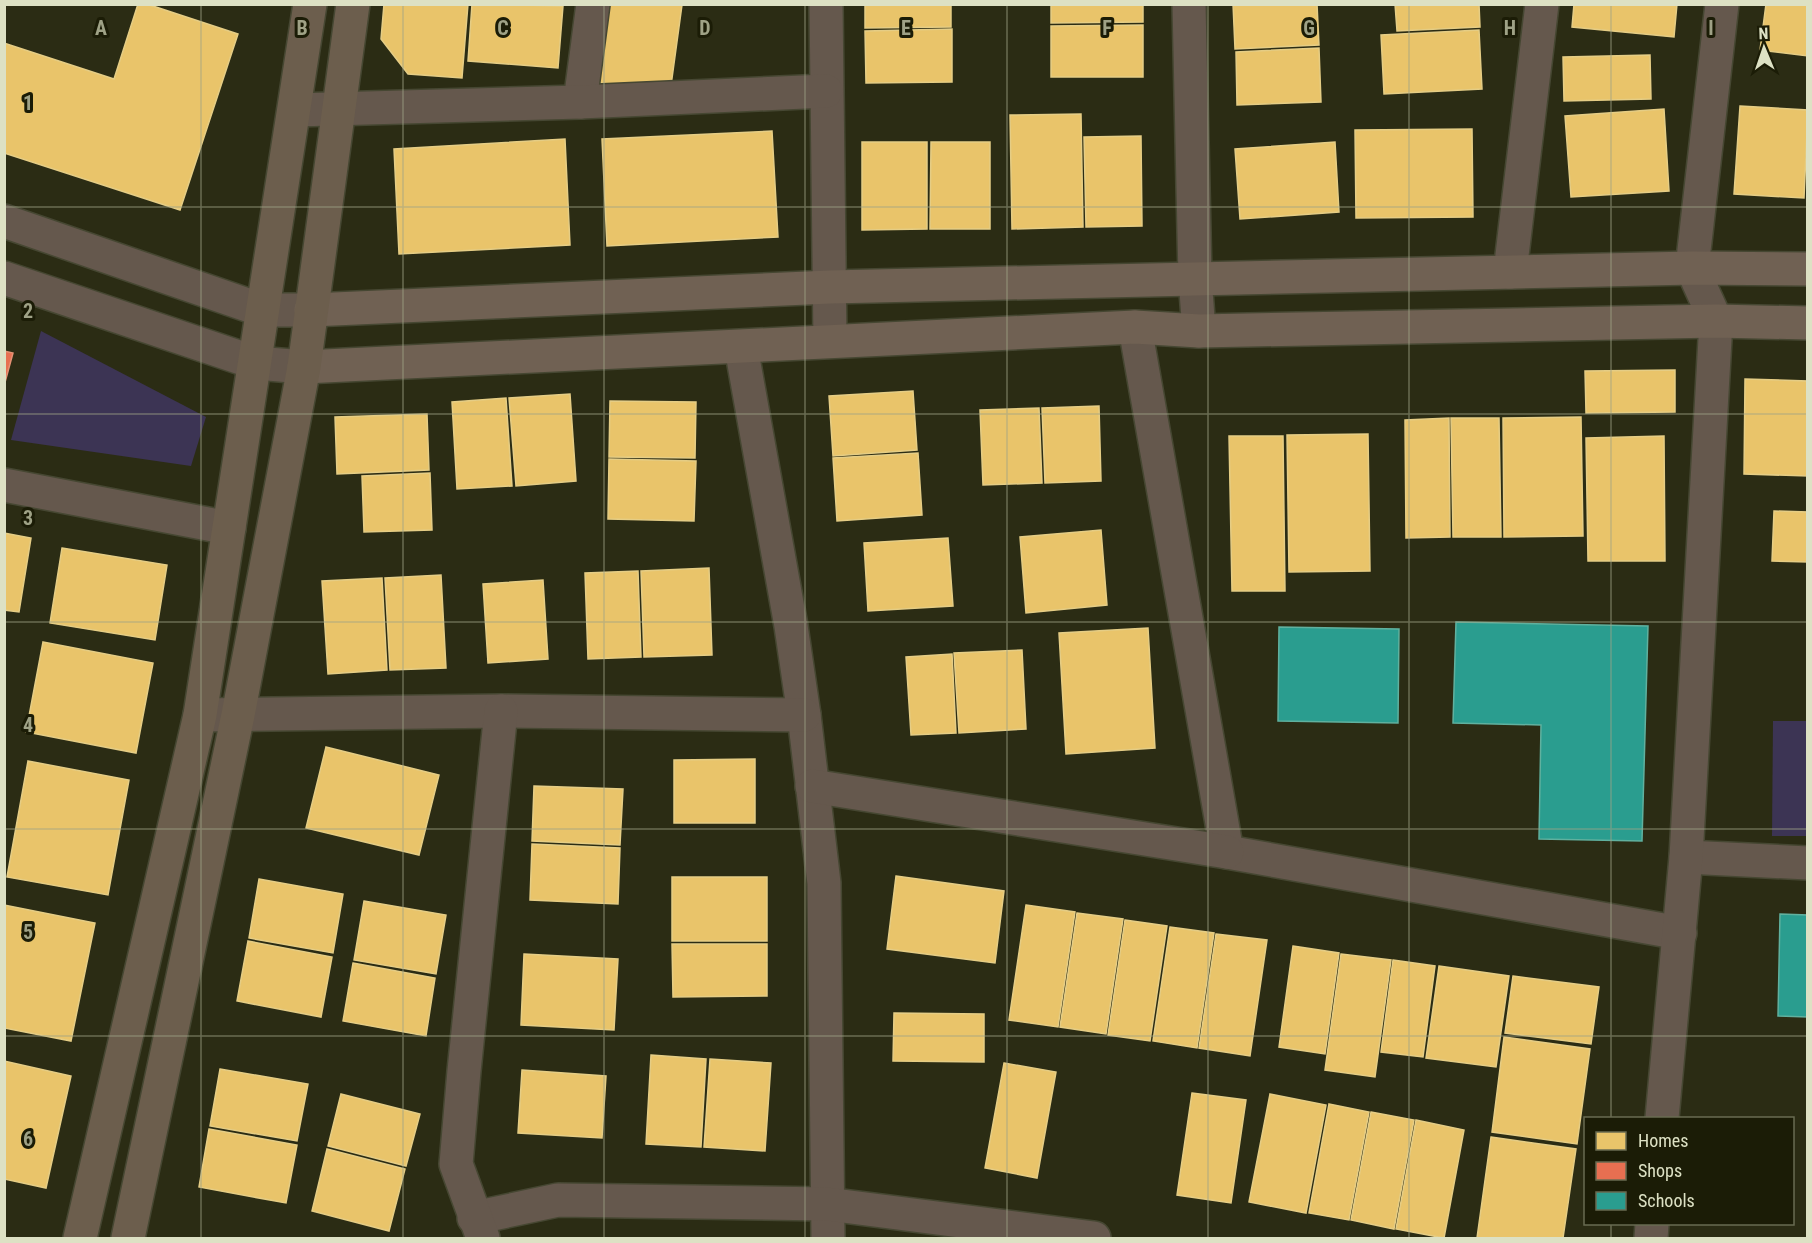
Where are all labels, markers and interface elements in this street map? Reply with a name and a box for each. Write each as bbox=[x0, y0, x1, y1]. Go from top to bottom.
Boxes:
text: A bbox=[95, 16, 107, 40]
text: B bbox=[296, 16, 308, 40]
text: C bbox=[497, 16, 509, 40]
text: D bbox=[699, 16, 711, 40]
text: E bbox=[901, 16, 911, 40]
text: F bbox=[1102, 16, 1112, 40]
text: G bbox=[1303, 16, 1315, 40]
text: H bbox=[1504, 16, 1516, 40]
text: I bbox=[1708, 16, 1714, 40]
north arrow bbox=[1734, 18, 1794, 78]
text: N bbox=[1758, 24, 1769, 43]
text: 1 bbox=[23, 91, 33, 115]
text: 2 bbox=[23, 299, 33, 323]
text: 3 bbox=[23, 506, 33, 530]
text: 4 bbox=[23, 713, 33, 737]
text: 5 bbox=[23, 920, 33, 944]
legend bbox=[1584, 1117, 1794, 1225]
text: 6 bbox=[23, 1127, 33, 1151]
text: Homes bbox=[1638, 1130, 1688, 1151]
text: Shops bbox=[1638, 1160, 1682, 1181]
text: Schools bbox=[1638, 1190, 1695, 1211]

